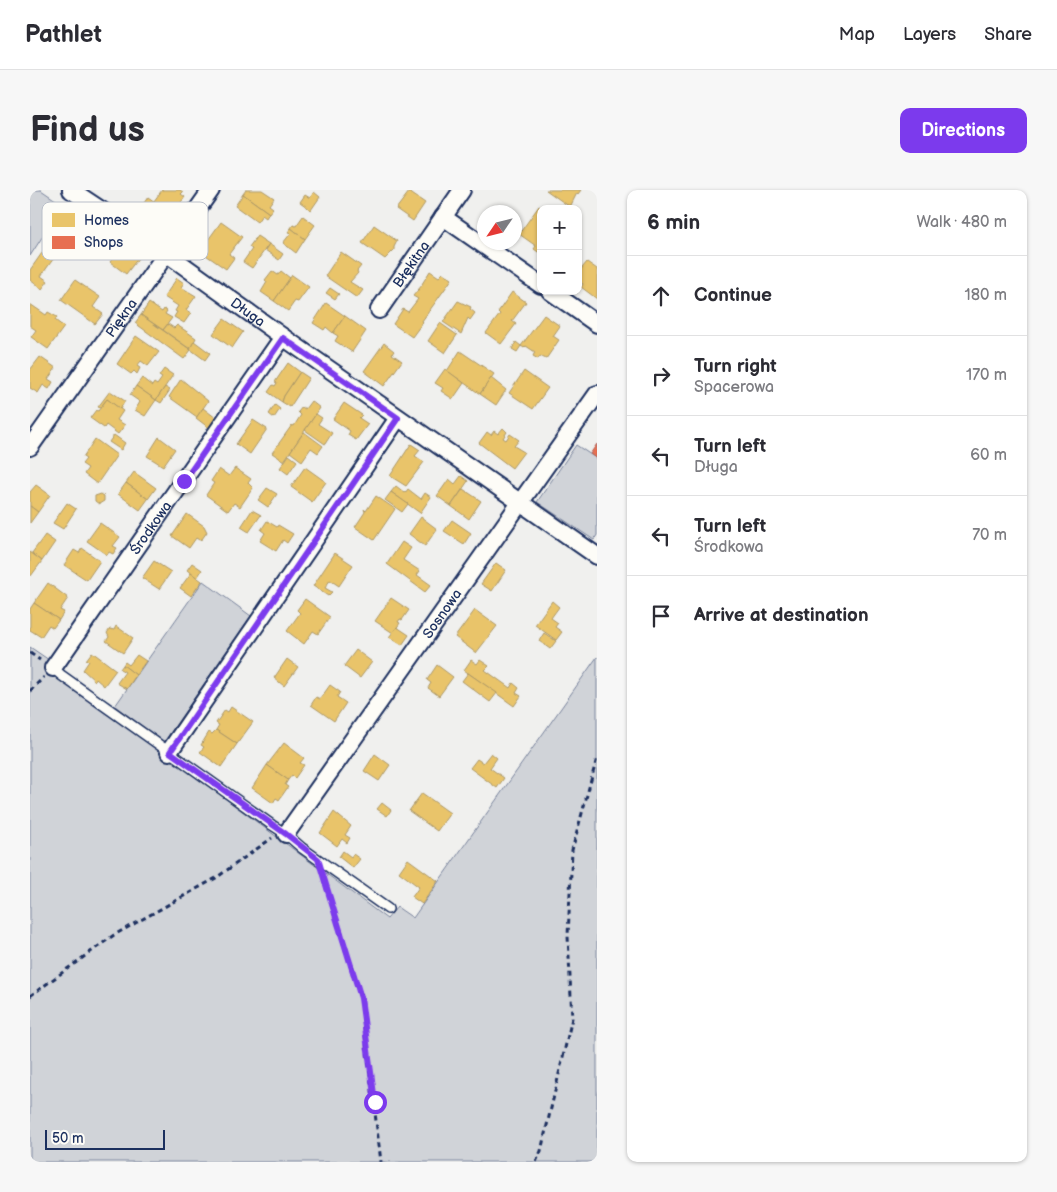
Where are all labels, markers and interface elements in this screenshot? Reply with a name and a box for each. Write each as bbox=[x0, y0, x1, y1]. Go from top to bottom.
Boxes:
text: Pathlet bbox=[25, 20, 102, 49]
text: Map bbox=[839, 24, 875, 45]
text: Layers bbox=[903, 24, 956, 45]
text: Share bbox=[984, 24, 1032, 45]
button: Directions bbox=[900, 108, 1027, 153]
text: Find us bbox=[30, 109, 145, 152]
legend bbox=[42, 202, 208, 260]
north arrow bbox=[477, 205, 522, 250]
map controls bbox=[537, 205, 582, 295]
button: + bbox=[537, 205, 582, 250]
text: 6 min bbox=[647, 210, 700, 235]
text: Homes bbox=[84, 212, 129, 229]
text: Walk · 480 m bbox=[916, 213, 1007, 232]
text: Shops bbox=[84, 234, 123, 251]
street label: Błękitna bbox=[389, 237, 433, 290]
button: − bbox=[537, 250, 582, 295]
icon: ahead bbox=[647, 282, 675, 310]
text: Continue bbox=[694, 284, 772, 307]
text: 180 m bbox=[965, 286, 1007, 305]
street label: Długa bbox=[228, 294, 269, 330]
street label: Piękna bbox=[102, 295, 140, 340]
text: Turn right bbox=[694, 355, 777, 378]
icon: right bbox=[647, 362, 675, 390]
text: 170 m bbox=[966, 366, 1007, 385]
text: Spacerowa bbox=[694, 378, 774, 397]
text: Turn left bbox=[694, 435, 766, 458]
icon: left bbox=[647, 442, 675, 470]
text: 60 m bbox=[970, 446, 1007, 465]
text: Długa bbox=[694, 458, 738, 477]
route end bbox=[173, 470, 196, 493]
street label: Środkowa bbox=[125, 498, 175, 557]
text: Turn left bbox=[694, 515, 766, 538]
icon: left bbox=[647, 522, 675, 550]
text: 70 m bbox=[972, 526, 1007, 545]
text: Środkowa bbox=[694, 538, 764, 557]
street label: Sosnowa bbox=[419, 586, 465, 641]
icon: arrive bbox=[647, 602, 675, 630]
text: Arrive at destination bbox=[694, 604, 869, 627]
route start bbox=[364, 1091, 387, 1114]
scale bar bbox=[45, 1127, 165, 1150]
text: 50 m bbox=[52, 1130, 84, 1147]

